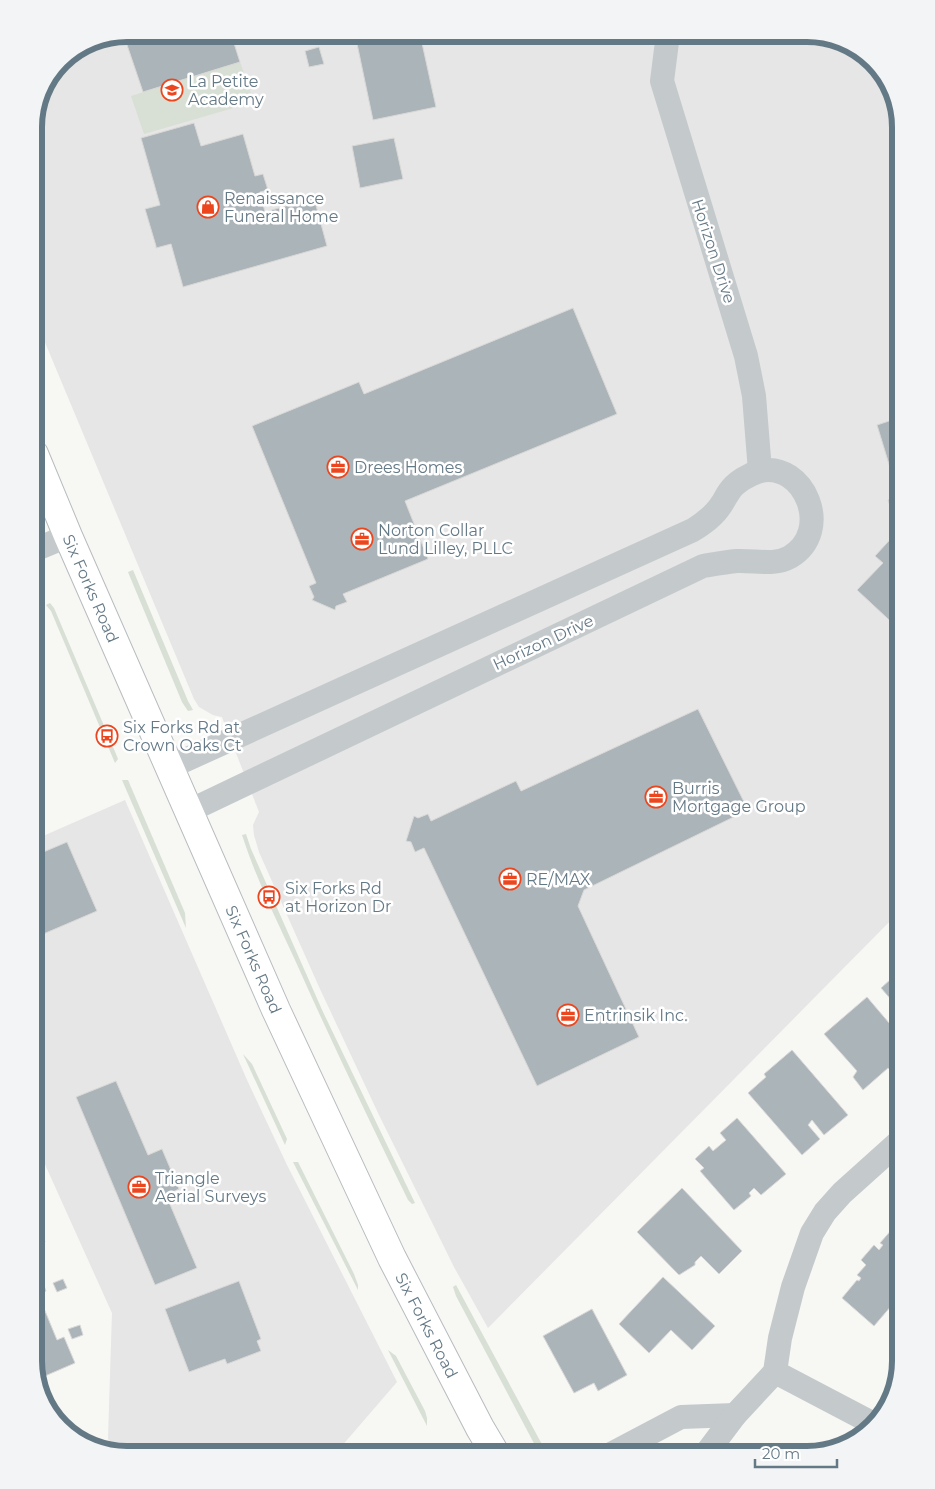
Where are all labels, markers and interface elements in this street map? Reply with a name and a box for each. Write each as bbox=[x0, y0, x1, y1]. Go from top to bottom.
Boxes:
place label: La Petite Academy bbox=[188, 72, 264, 109]
school or university icon: La Petite Academy bbox=[160, 78, 184, 102]
place label: Renaissance Funeral Home bbox=[224, 189, 338, 226]
shop icon: Renaissance Funeral Home bbox=[196, 195, 220, 219]
street label: Horizon Drive bbox=[688, 197, 739, 306]
office icon: Drees Homes bbox=[326, 455, 350, 479]
place label: Drees Homes bbox=[354, 458, 462, 477]
place label: Norton Collar Lund Lilley, PLLC bbox=[378, 521, 513, 558]
office icon: Norton Collar Lund Lilley, PLLC bbox=[350, 527, 374, 551]
street label: Six Forks Road bbox=[58, 532, 123, 646]
street label: Horizon Drive bbox=[490, 611, 596, 674]
place label: Six Forks Rd at Crown Oaks Ct bbox=[123, 718, 242, 755]
bus stop icon: Six Forks Rd at Crown Oaks Ct bbox=[95, 724, 119, 748]
place label: Burris Mortgage Group bbox=[672, 779, 806, 816]
office icon: Burris Mortgage Group bbox=[644, 785, 668, 809]
office icon: RE/MAX bbox=[498, 867, 522, 891]
place label: RE/MAX bbox=[526, 870, 591, 889]
place label: Six Forks Rd at Horizon Dr bbox=[285, 879, 391, 916]
bus stop icon: Six Forks Rd at Horizon Dr bbox=[257, 885, 281, 909]
street label: Six Forks Road bbox=[221, 902, 285, 1017]
office icon: Entrinsik Inc. bbox=[556, 1003, 580, 1027]
place label: Entrinsik Inc. bbox=[584, 1006, 688, 1025]
place label: Triangle Aerial Surveys bbox=[155, 1169, 266, 1206]
office icon: Triangle Aerial Surveys bbox=[127, 1175, 151, 1199]
street label: Six Forks Road bbox=[391, 1270, 462, 1382]
scale bar bbox=[755, 1436, 838, 1468]
text: 20 m bbox=[762, 1444, 800, 1463]

